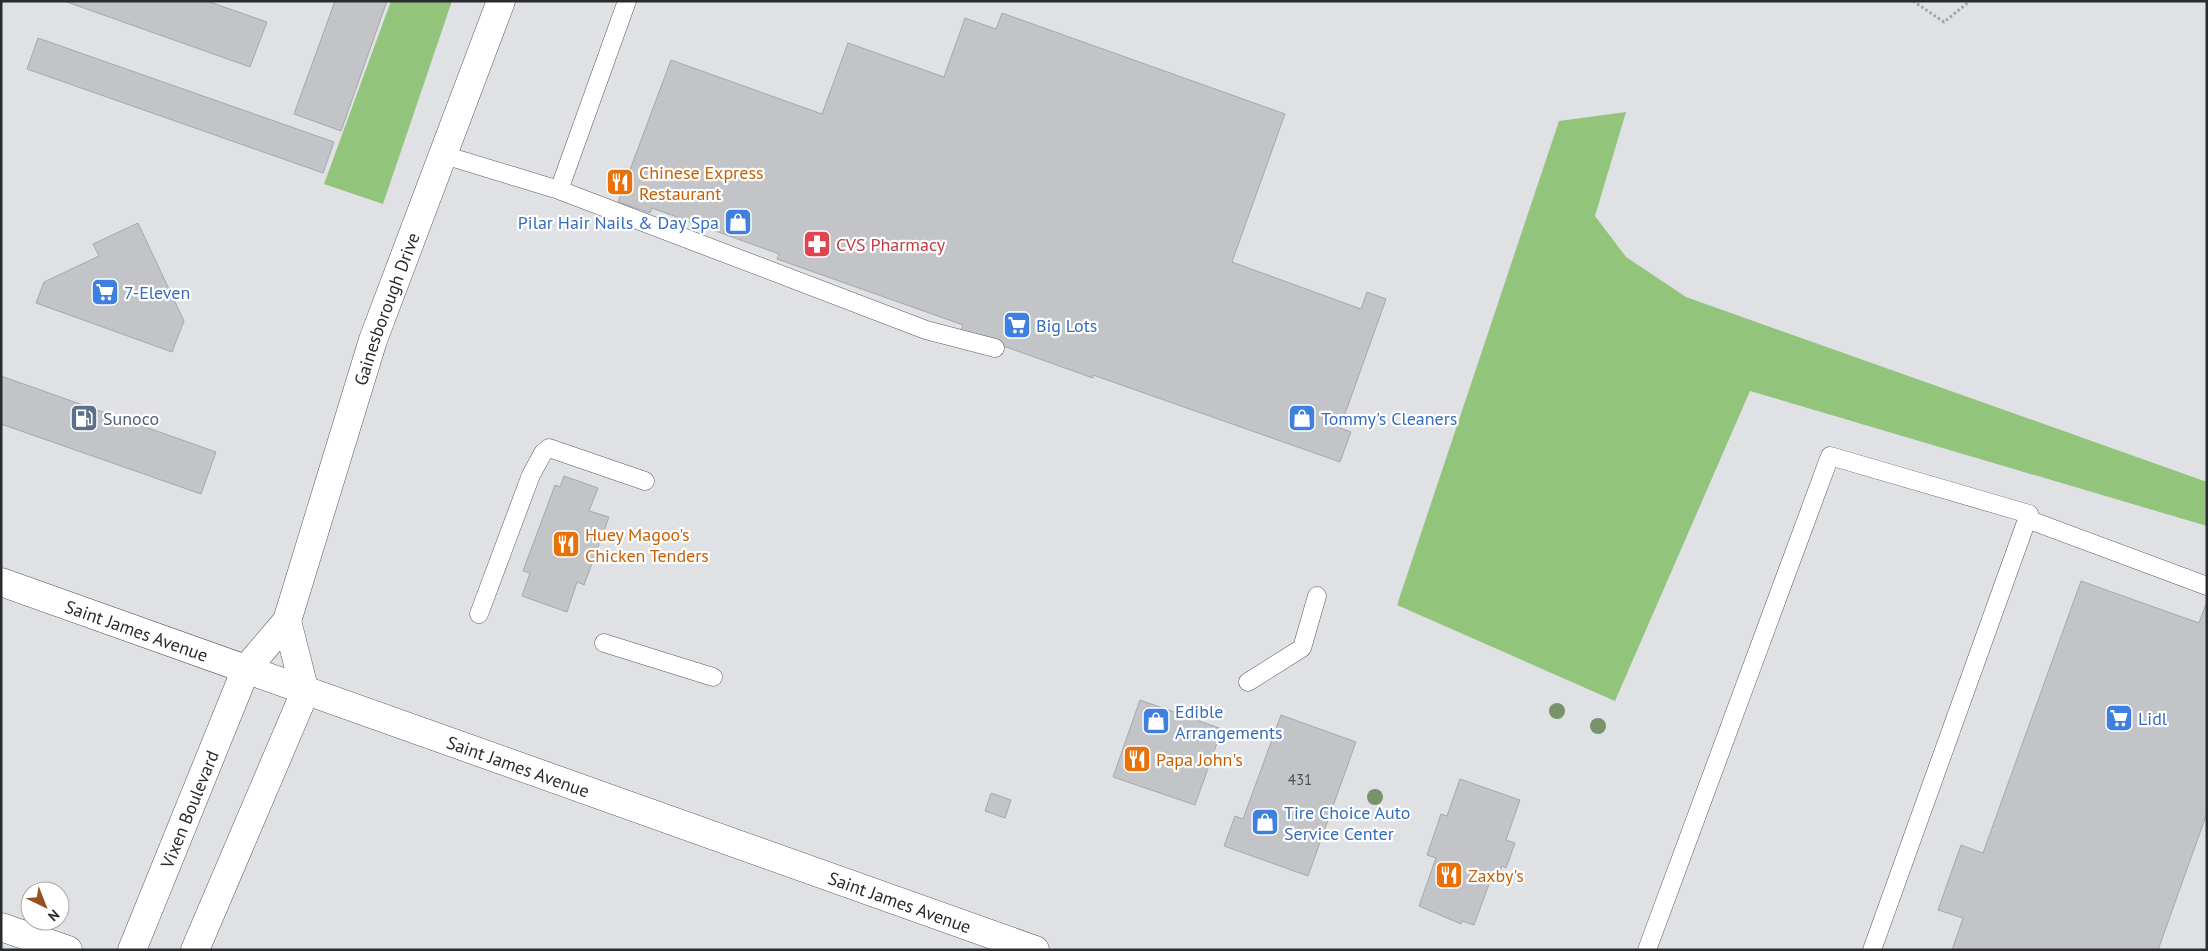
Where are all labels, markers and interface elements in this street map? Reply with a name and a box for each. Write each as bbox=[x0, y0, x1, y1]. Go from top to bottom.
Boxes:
place label: Chinese Express Restaurant bbox=[639, 161, 764, 205]
restaurant icon: Chinese Express Restaurant bbox=[605, 167, 635, 197]
shop icon: Pilar Hair Nails & Day Spa bbox=[723, 207, 753, 237]
place label: Pilar Hair Nails & Day Spa bbox=[518, 211, 719, 234]
street label: Gainesborough Drive bbox=[348, 229, 424, 388]
pharmacy icon: CVS Pharmacy bbox=[802, 229, 832, 259]
place label: CVS Pharmacy bbox=[836, 233, 946, 256]
supermarket icon: 7-Eleven bbox=[90, 277, 120, 307]
place label: 7-Eleven bbox=[124, 281, 190, 304]
supermarket icon: Big Lots bbox=[1002, 310, 1032, 340]
place label: Big Lots bbox=[1036, 314, 1097, 337]
fuel station icon: Sunoco bbox=[69, 403, 99, 433]
shop icon: Tommy's Cleaners bbox=[1287, 403, 1317, 433]
place label: Sunoco bbox=[103, 407, 159, 430]
place label: Tommy's Cleaners bbox=[1321, 407, 1457, 430]
place label: Huey Magoo's Chicken Tenders bbox=[585, 523, 709, 567]
restaurant icon: Huey Magoo's Chicken Tenders bbox=[551, 529, 581, 559]
street label: Saint James Avenue bbox=[62, 594, 211, 666]
place label: Edible Arrangements bbox=[1175, 700, 1283, 744]
supermarket icon: Lidl bbox=[2104, 703, 2134, 733]
shop icon: Edible Arrangements bbox=[1141, 706, 1171, 736]
place label: Lidl bbox=[2138, 707, 2168, 730]
street label: Saint James Avenue bbox=[444, 730, 593, 802]
restaurant icon: Papa John's bbox=[1122, 744, 1152, 774]
street label: Vixen Boulevard bbox=[155, 747, 223, 872]
place label: Papa John's bbox=[1156, 748, 1243, 771]
house number: 431 bbox=[1288, 770, 1312, 789]
place label: Tire Choice Auto Service Center bbox=[1284, 801, 1410, 845]
shop icon: Tire Choice Auto Service Center bbox=[1250, 807, 1280, 837]
restaurant icon: Zaxby's bbox=[1434, 860, 1464, 890]
place label: Zaxby's bbox=[1468, 864, 1524, 887]
street label: Saint James Avenue bbox=[825, 866, 974, 938]
north arrow bbox=[20, 881, 70, 931]
text: N bbox=[44, 906, 63, 925]

